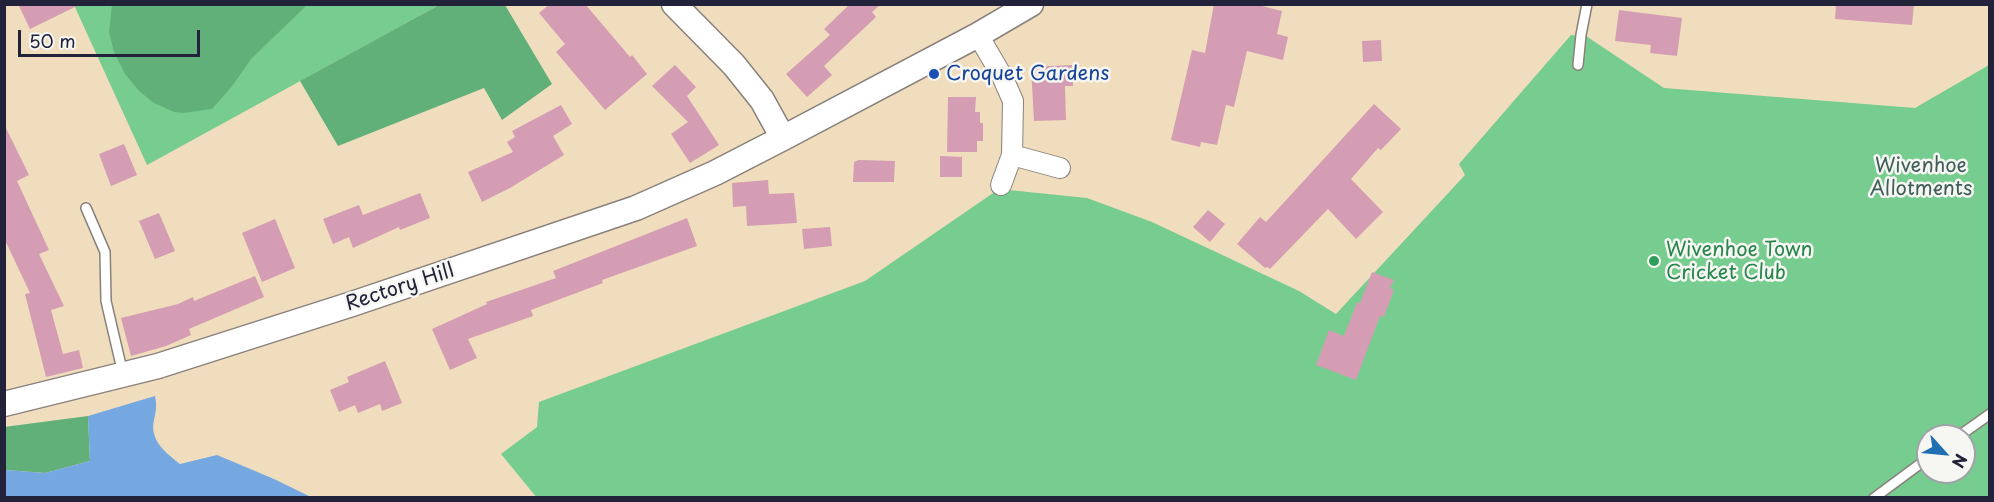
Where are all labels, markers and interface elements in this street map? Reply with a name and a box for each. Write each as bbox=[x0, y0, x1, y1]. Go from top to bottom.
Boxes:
scale bar bbox=[21, 18, 202, 56]
text: 50 m bbox=[29, 27, 76, 54]
place label: Croquet Gardens bbox=[946, 62, 1109, 86]
marker: Croquet Gardens bbox=[927, 67, 941, 81]
park label: Wivenhoe Allotments bbox=[1870, 154, 1972, 201]
place label: Wivenhoe Town Cricket Club bbox=[1666, 238, 1812, 285]
marker: Wivenhoe Town Cricket Club bbox=[1647, 254, 1661, 268]
street label: Rectory Hill bbox=[343, 259, 457, 317]
north arrow bbox=[1916, 424, 1976, 484]
text: N bbox=[1947, 450, 1974, 472]

